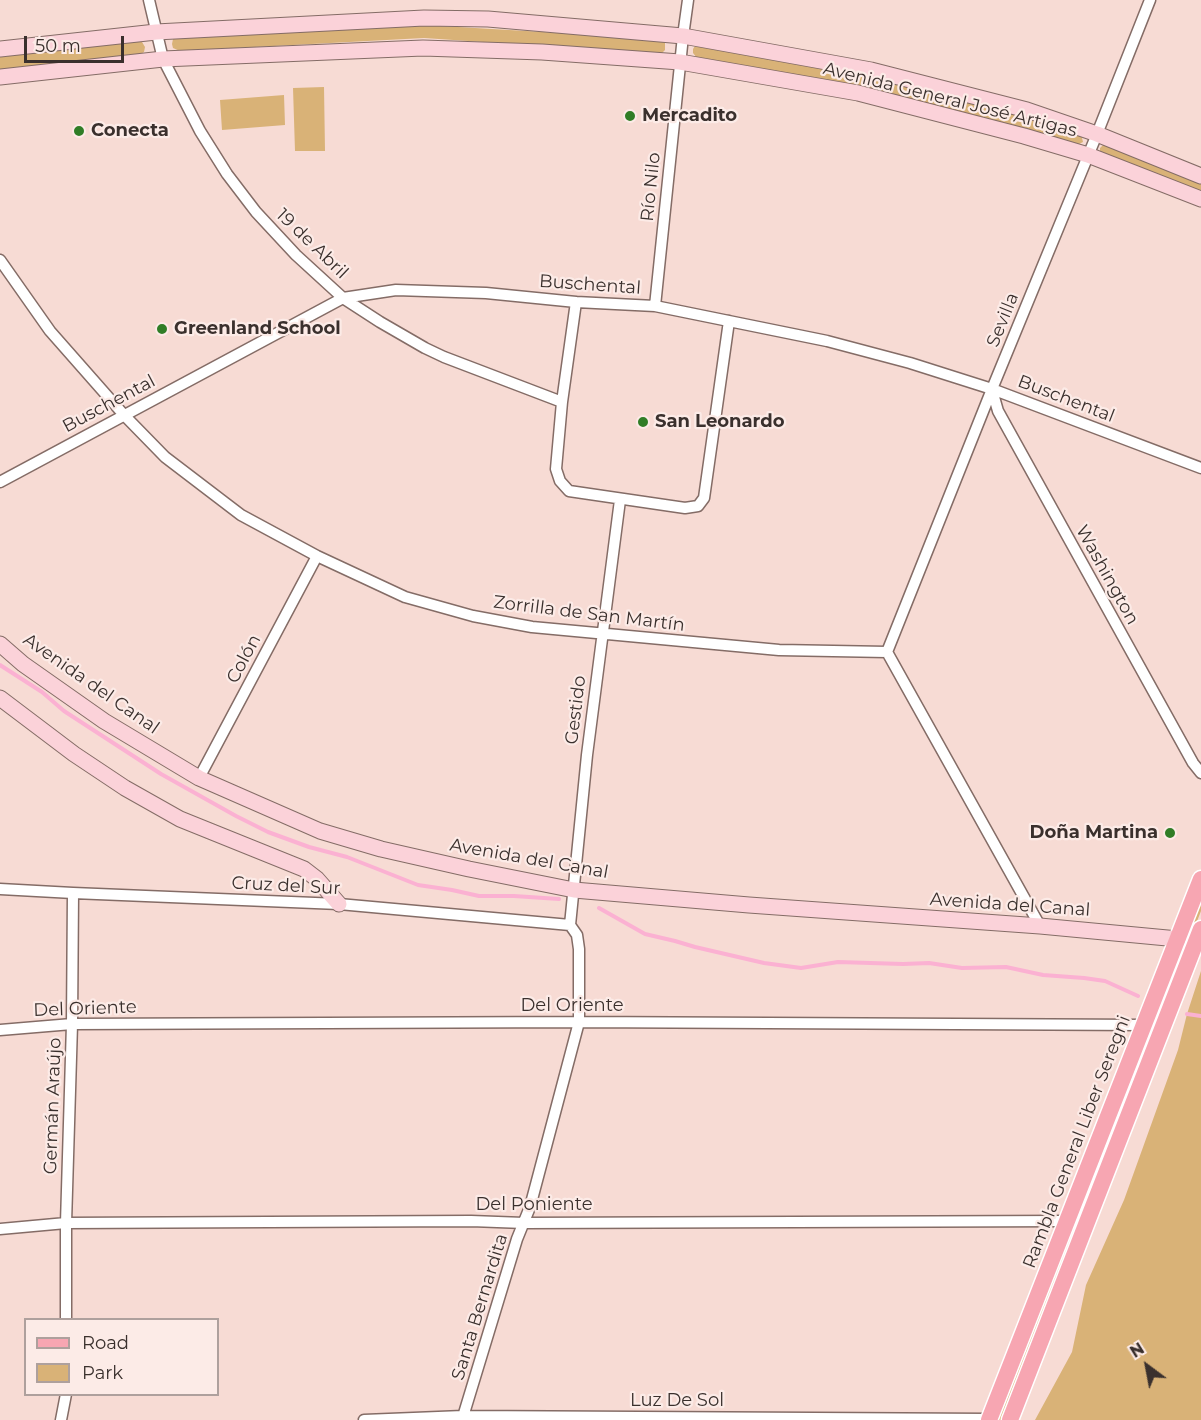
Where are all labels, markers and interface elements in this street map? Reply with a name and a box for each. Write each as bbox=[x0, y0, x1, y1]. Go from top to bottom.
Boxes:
scale bar bbox=[27, 24, 128, 62]
text: 50 m bbox=[35, 35, 81, 57]
street label: Avenida General José Artigas bbox=[821, 58, 1079, 142]
place label: Mercadito bbox=[642, 105, 737, 127]
marker: Mercadito bbox=[623, 109, 637, 123]
place label: Conecta bbox=[91, 120, 169, 142]
marker: Conecta bbox=[72, 124, 86, 138]
street label: Río Nilo bbox=[637, 151, 665, 223]
street label: 19 de Abril bbox=[271, 204, 353, 284]
street label: Buschental bbox=[538, 271, 642, 299]
street label: Sevilla bbox=[982, 290, 1024, 350]
place label: Greenland School bbox=[174, 318, 341, 340]
marker: Greenland School bbox=[155, 322, 169, 336]
street label: Buschental bbox=[59, 371, 159, 437]
street label: Buschental bbox=[1014, 371, 1118, 427]
place label: San Leonardo bbox=[655, 411, 784, 433]
marker: San Leonardo bbox=[636, 415, 650, 429]
street label: Washington bbox=[1071, 522, 1143, 628]
street label: Zorrilla de San Martín bbox=[492, 592, 686, 636]
street label: Avenida del Canal bbox=[19, 629, 163, 739]
street label: Colón bbox=[222, 631, 266, 687]
street label: Gestido bbox=[561, 674, 591, 746]
place label: Doña Martina bbox=[1030, 822, 1158, 844]
marker: Doña Martina bbox=[1163, 826, 1177, 840]
street label: Avenida del Canal bbox=[448, 834, 610, 884]
street label: Cruz del Sur bbox=[231, 872, 341, 900]
street label: Avenida del Canal bbox=[929, 889, 1091, 921]
street label: Del Oriente bbox=[520, 995, 624, 1017]
street label: Del Oriente bbox=[33, 996, 137, 1022]
street label: Rambla General Liber Seregni bbox=[1019, 1013, 1135, 1271]
street label: Germán Araújo bbox=[40, 1037, 66, 1175]
street label: Del Poniente bbox=[475, 1194, 593, 1216]
street label: Santa Bernardita bbox=[447, 1231, 513, 1383]
legend bbox=[24, 1318, 219, 1396]
text: Road bbox=[82, 1332, 129, 1354]
north arrow bbox=[1117, 1336, 1177, 1396]
text: N bbox=[1127, 1339, 1148, 1362]
text: Park bbox=[82, 1362, 123, 1384]
street label: Luz De Sol bbox=[630, 1390, 724, 1412]

